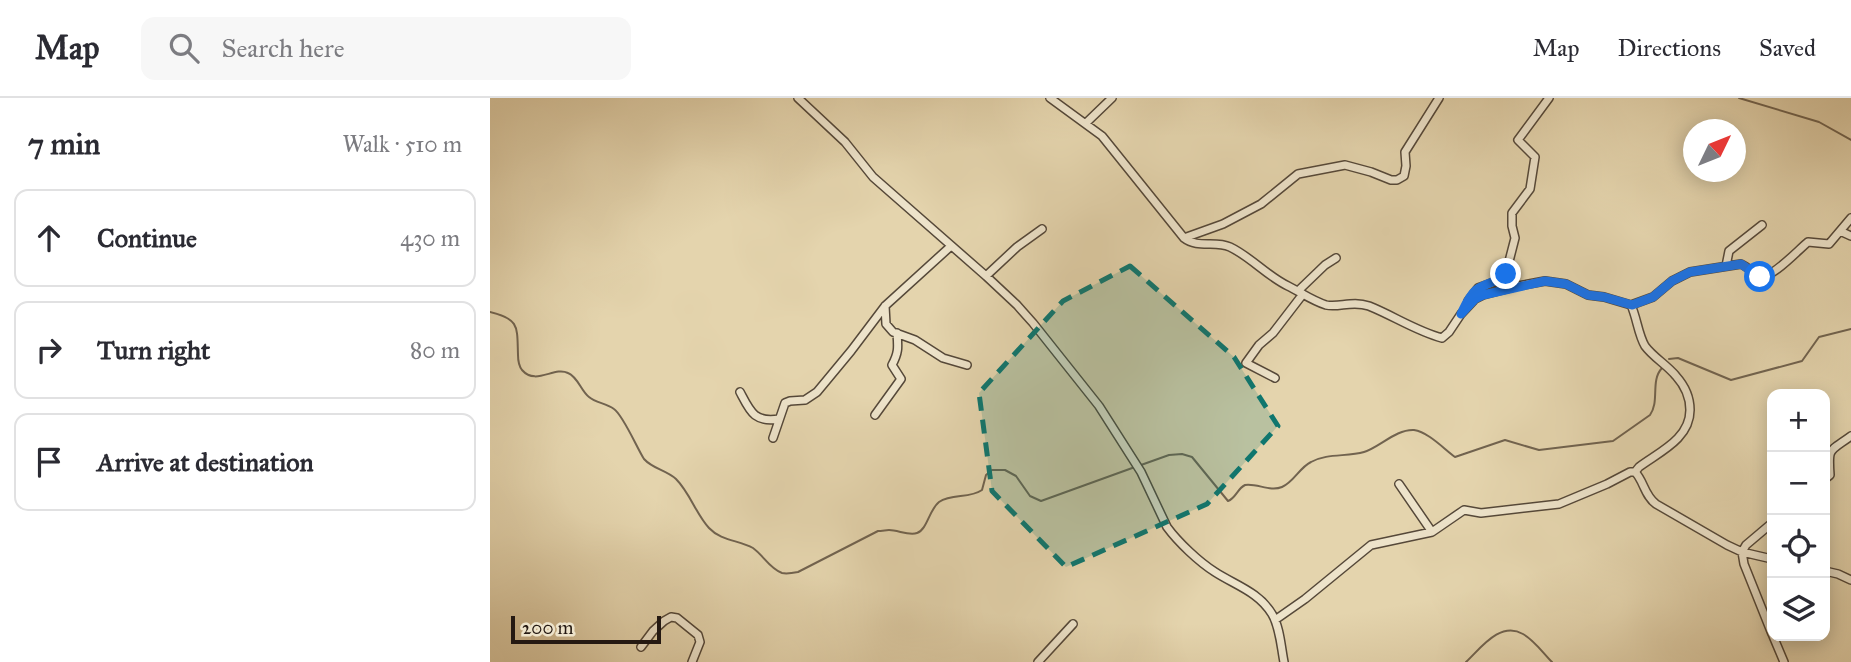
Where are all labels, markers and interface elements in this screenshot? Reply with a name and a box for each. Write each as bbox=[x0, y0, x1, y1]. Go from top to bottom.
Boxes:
search box bbox=[141, 17, 631, 80]
text: Map bbox=[35, 28, 99, 68]
icon: search bbox=[165, 29, 203, 67]
text: Search here bbox=[221, 32, 345, 64]
text: Map bbox=[1533, 33, 1580, 63]
text: Directions bbox=[1618, 33, 1721, 63]
text: Saved bbox=[1759, 33, 1816, 63]
north arrow bbox=[1683, 119, 1746, 182]
text: 7 min bbox=[28, 126, 100, 162]
text: Walk · 510 m bbox=[342, 130, 462, 158]
icon: ahead bbox=[30, 219, 68, 257]
text: Continue bbox=[97, 222, 197, 254]
text: 430 m bbox=[400, 224, 460, 252]
route end bbox=[1490, 258, 1521, 289]
route start bbox=[1744, 261, 1775, 292]
icon: right bbox=[30, 331, 68, 369]
text: Turn right bbox=[97, 334, 210, 366]
text: 80 m bbox=[410, 336, 460, 364]
map controls bbox=[1767, 389, 1830, 641]
button: + bbox=[1767, 389, 1830, 452]
icon: arrive bbox=[30, 443, 68, 481]
text: Arrive at destination bbox=[97, 446, 314, 478]
button: − bbox=[1767, 452, 1830, 515]
button: locate bbox=[1767, 515, 1830, 578]
button: layers bbox=[1767, 578, 1830, 641]
scale bar bbox=[511, 613, 662, 645]
text: 200 m bbox=[522, 616, 574, 639]

